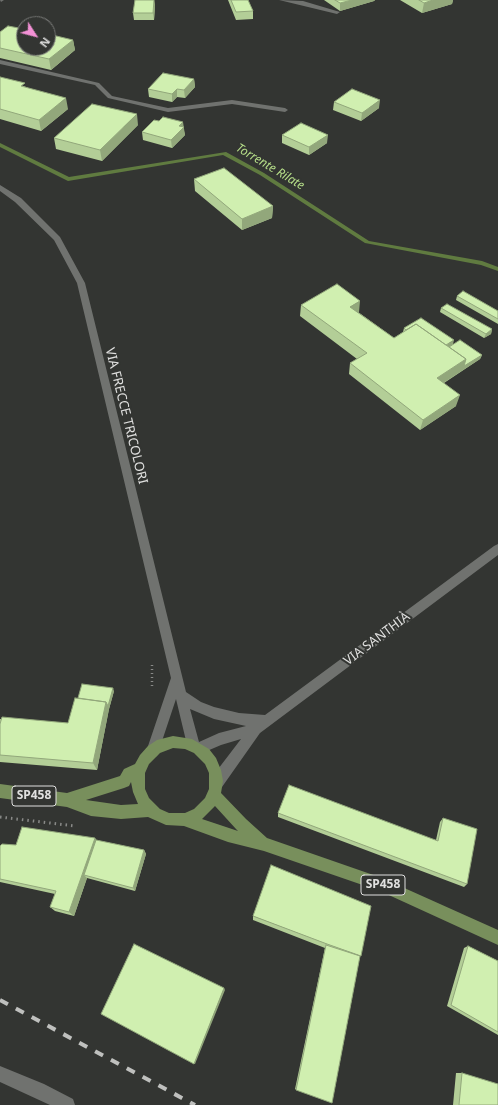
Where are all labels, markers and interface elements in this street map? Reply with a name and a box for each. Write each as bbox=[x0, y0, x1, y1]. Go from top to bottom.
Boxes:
north arrow bbox=[16, 16, 56, 56]
text: N bbox=[37, 35, 54, 51]
water label: Torrente Rilate bbox=[233, 141, 307, 193]
street label: VIA FRECCE TRICOLORI bbox=[102, 346, 150, 486]
street label: VIA SANTHIÀ bbox=[341, 609, 413, 669]
road number: SP458 bbox=[12, 786, 56, 806]
road number: SP458 bbox=[361, 875, 405, 895]

